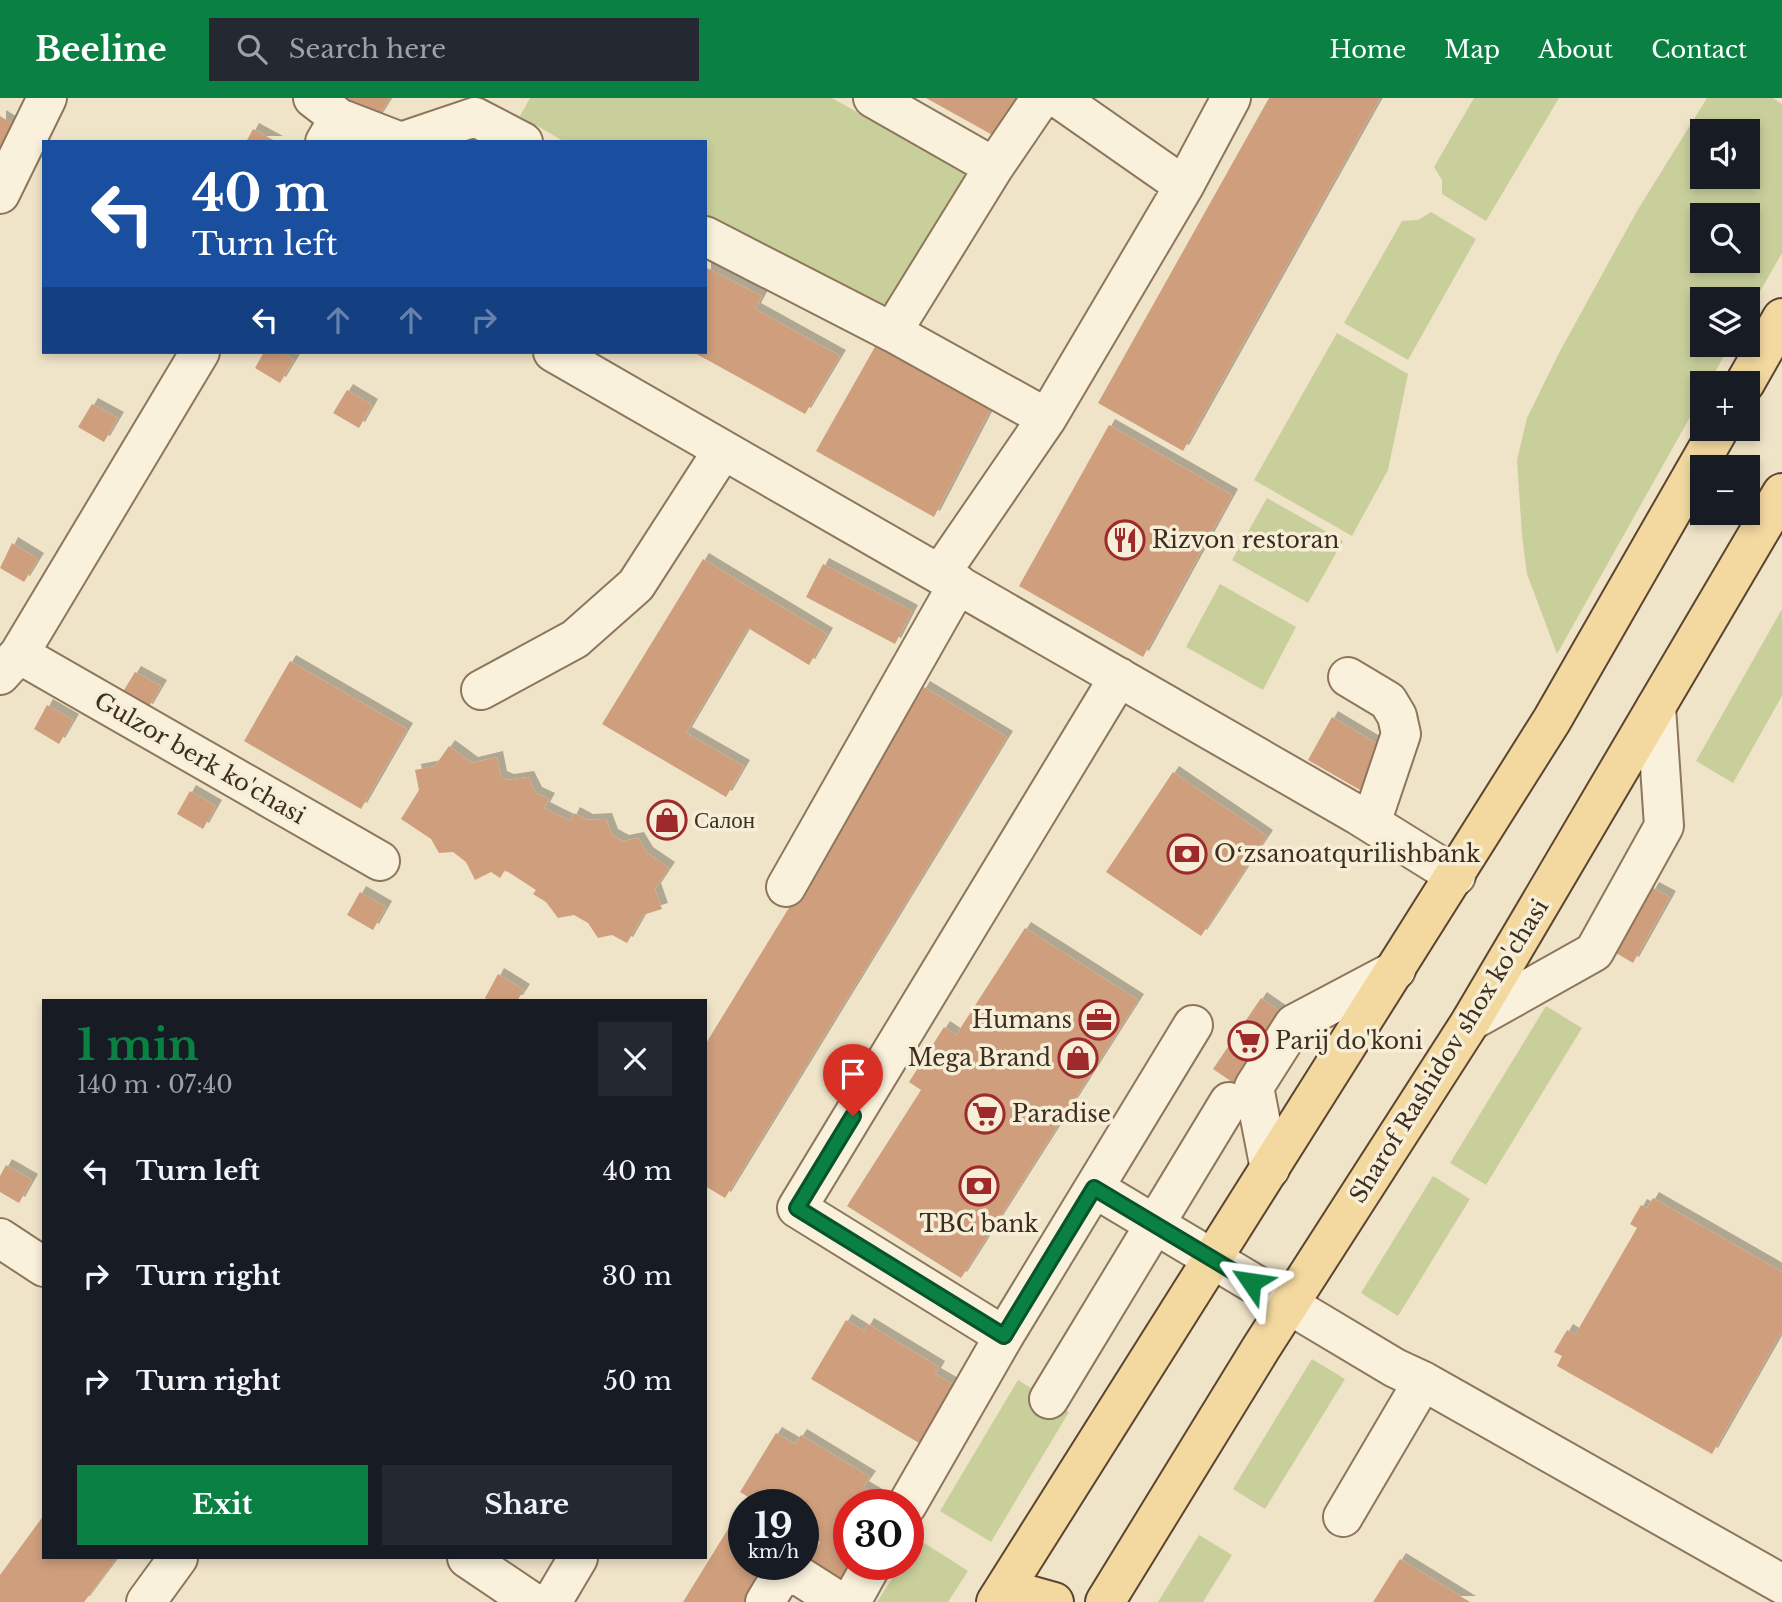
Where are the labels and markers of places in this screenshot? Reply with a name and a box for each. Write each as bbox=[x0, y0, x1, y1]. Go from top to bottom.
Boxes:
restaurant icon: Rizvon restoran bbox=[1104, 519, 1146, 561]
place label: Rizvon restoran bbox=[1152, 526, 1340, 554]
shop icon: Салон bbox=[646, 799, 688, 841]
place label: Салон bbox=[694, 806, 755, 834]
bank icon: Oʻzsanoatqurilishbank bbox=[1166, 833, 1208, 875]
place label: Oʻzsanoatqurilishbank bbox=[1214, 840, 1481, 868]
office icon: Humans bbox=[1078, 999, 1120, 1041]
place label: Humans bbox=[972, 1006, 1072, 1034]
supermarket icon: Parij do'koni bbox=[1227, 1020, 1269, 1062]
place label: Parij do'koni bbox=[1275, 1027, 1423, 1055]
shop icon: Mega Brand bbox=[1057, 1037, 1099, 1079]
pin bbox=[823, 1044, 883, 1116]
place label: Mega Brand bbox=[908, 1044, 1051, 1072]
supermarket icon: Paradise bbox=[964, 1093, 1006, 1135]
place label: Paradise bbox=[1012, 1100, 1111, 1128]
bank icon: TBC bank bbox=[958, 1165, 1000, 1207]
place label: TBC bank bbox=[920, 1210, 1039, 1238]

